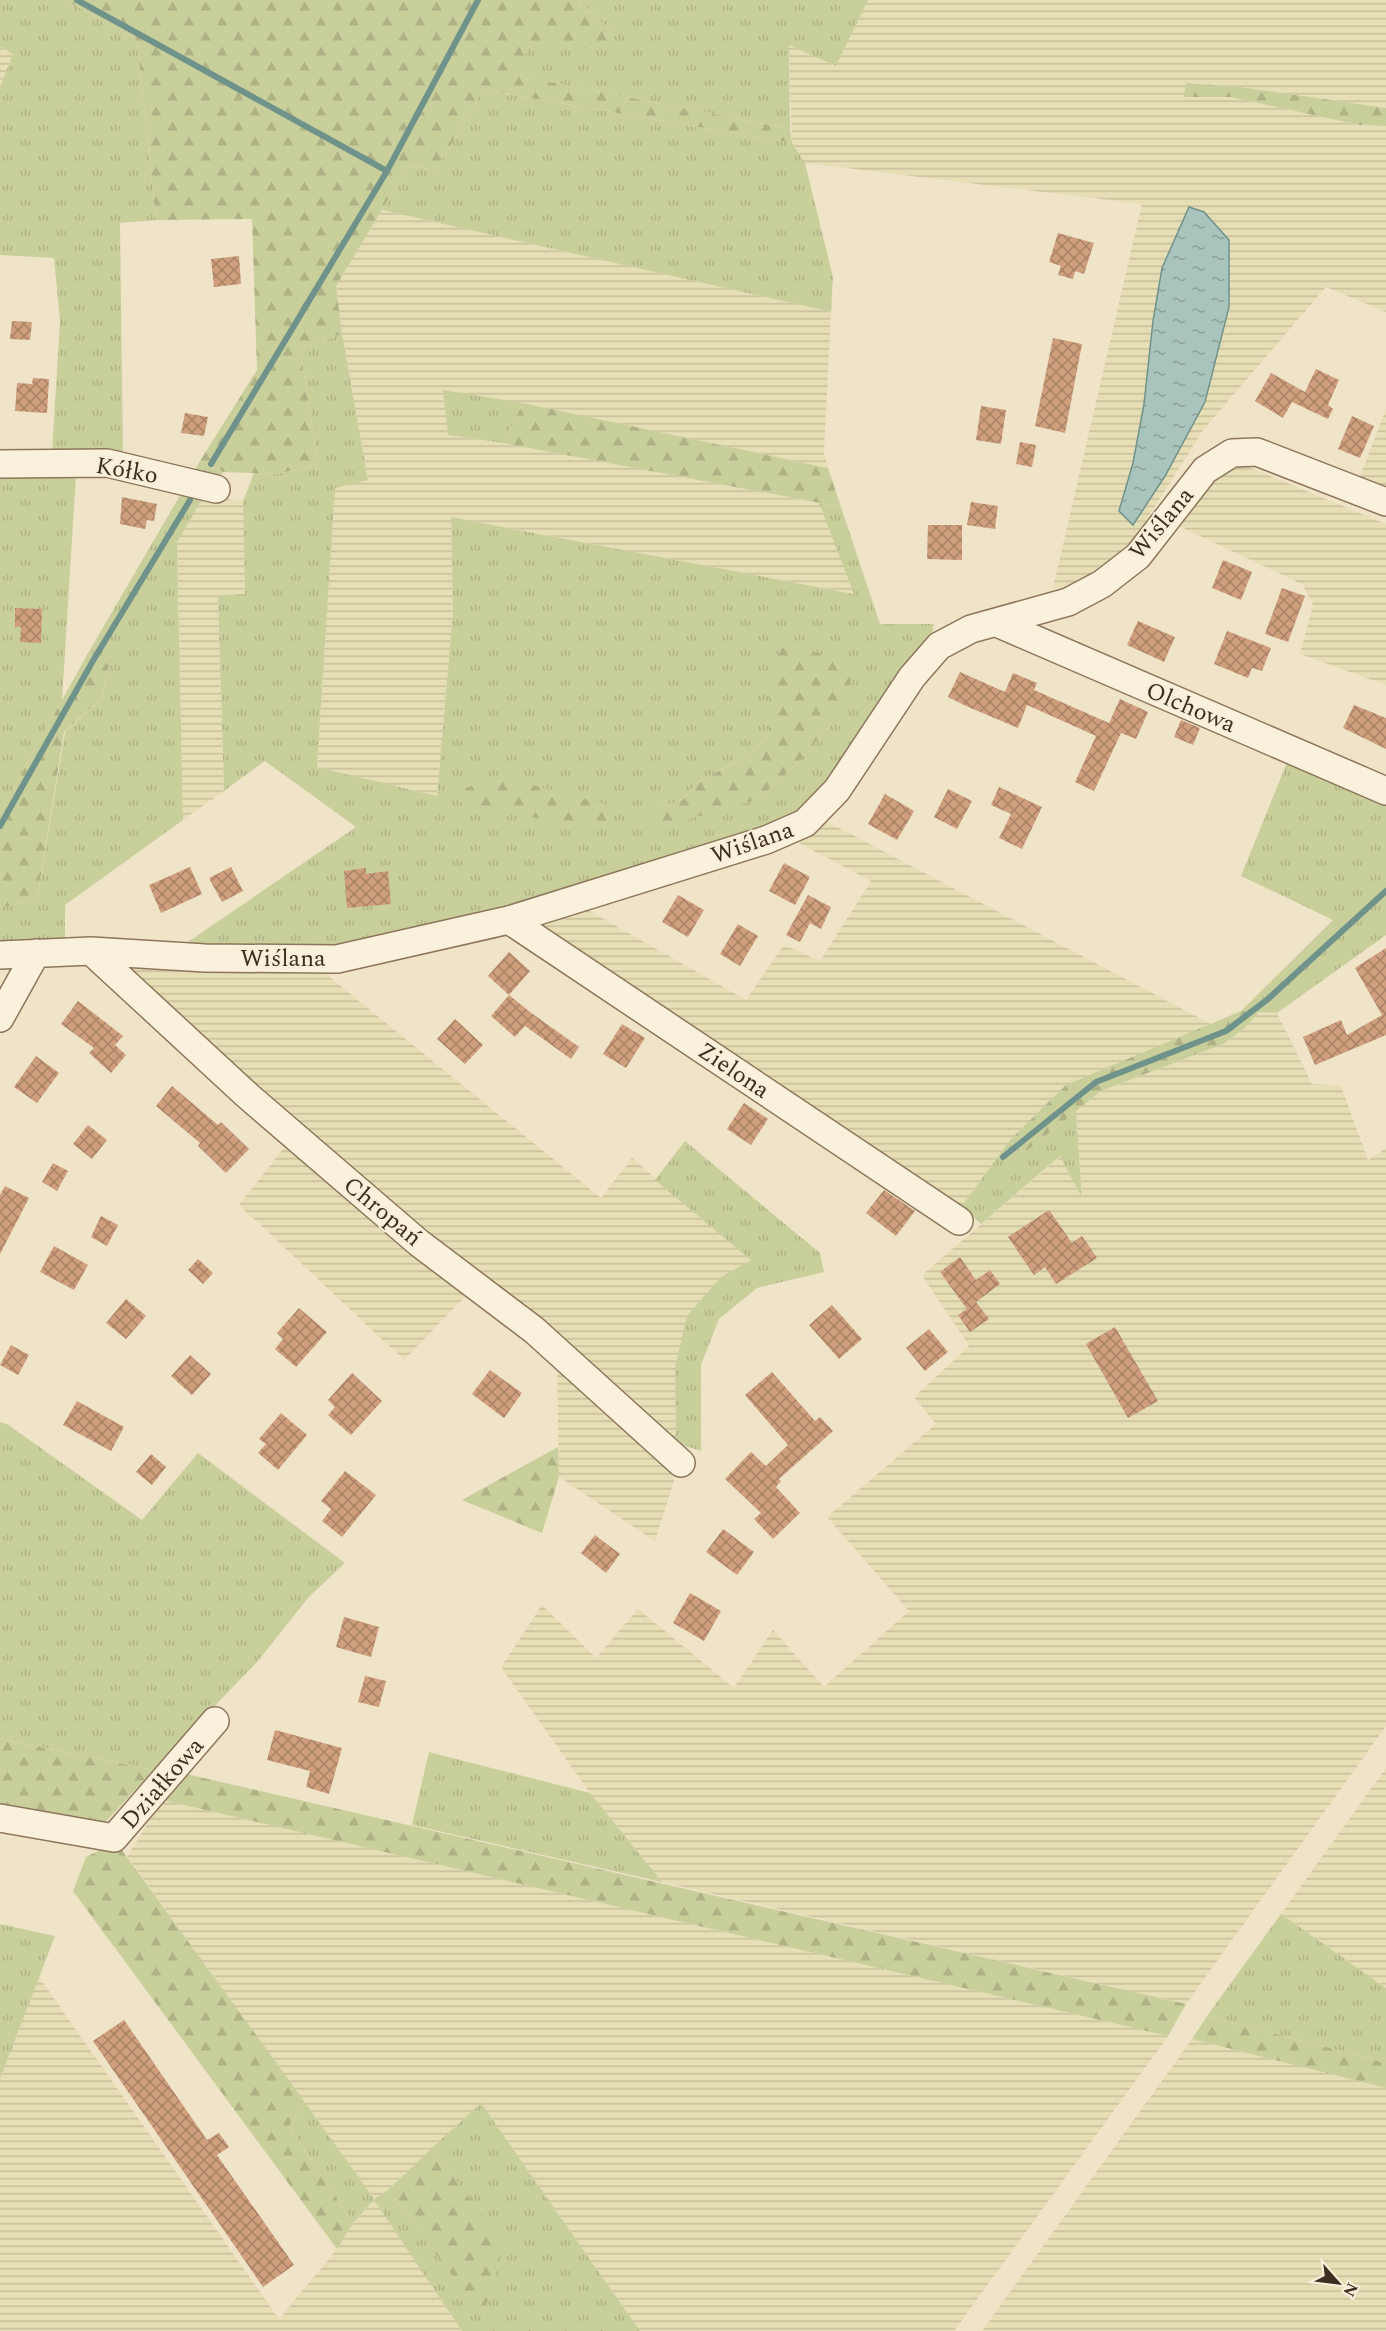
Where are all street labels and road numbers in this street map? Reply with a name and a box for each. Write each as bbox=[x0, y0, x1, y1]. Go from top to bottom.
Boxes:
street label: Kółko bbox=[93, 448, 161, 494]
street label: Wiślana bbox=[1120, 479, 1203, 568]
street label: Olchowa bbox=[1140, 673, 1241, 743]
street label: Wiślana bbox=[706, 812, 799, 874]
street label: Wiślana bbox=[240, 941, 326, 977]
street label: Zielona bbox=[690, 1033, 777, 1108]
street label: Chropań bbox=[335, 1168, 430, 1256]
street label: Działkowa bbox=[112, 1729, 213, 1838]

